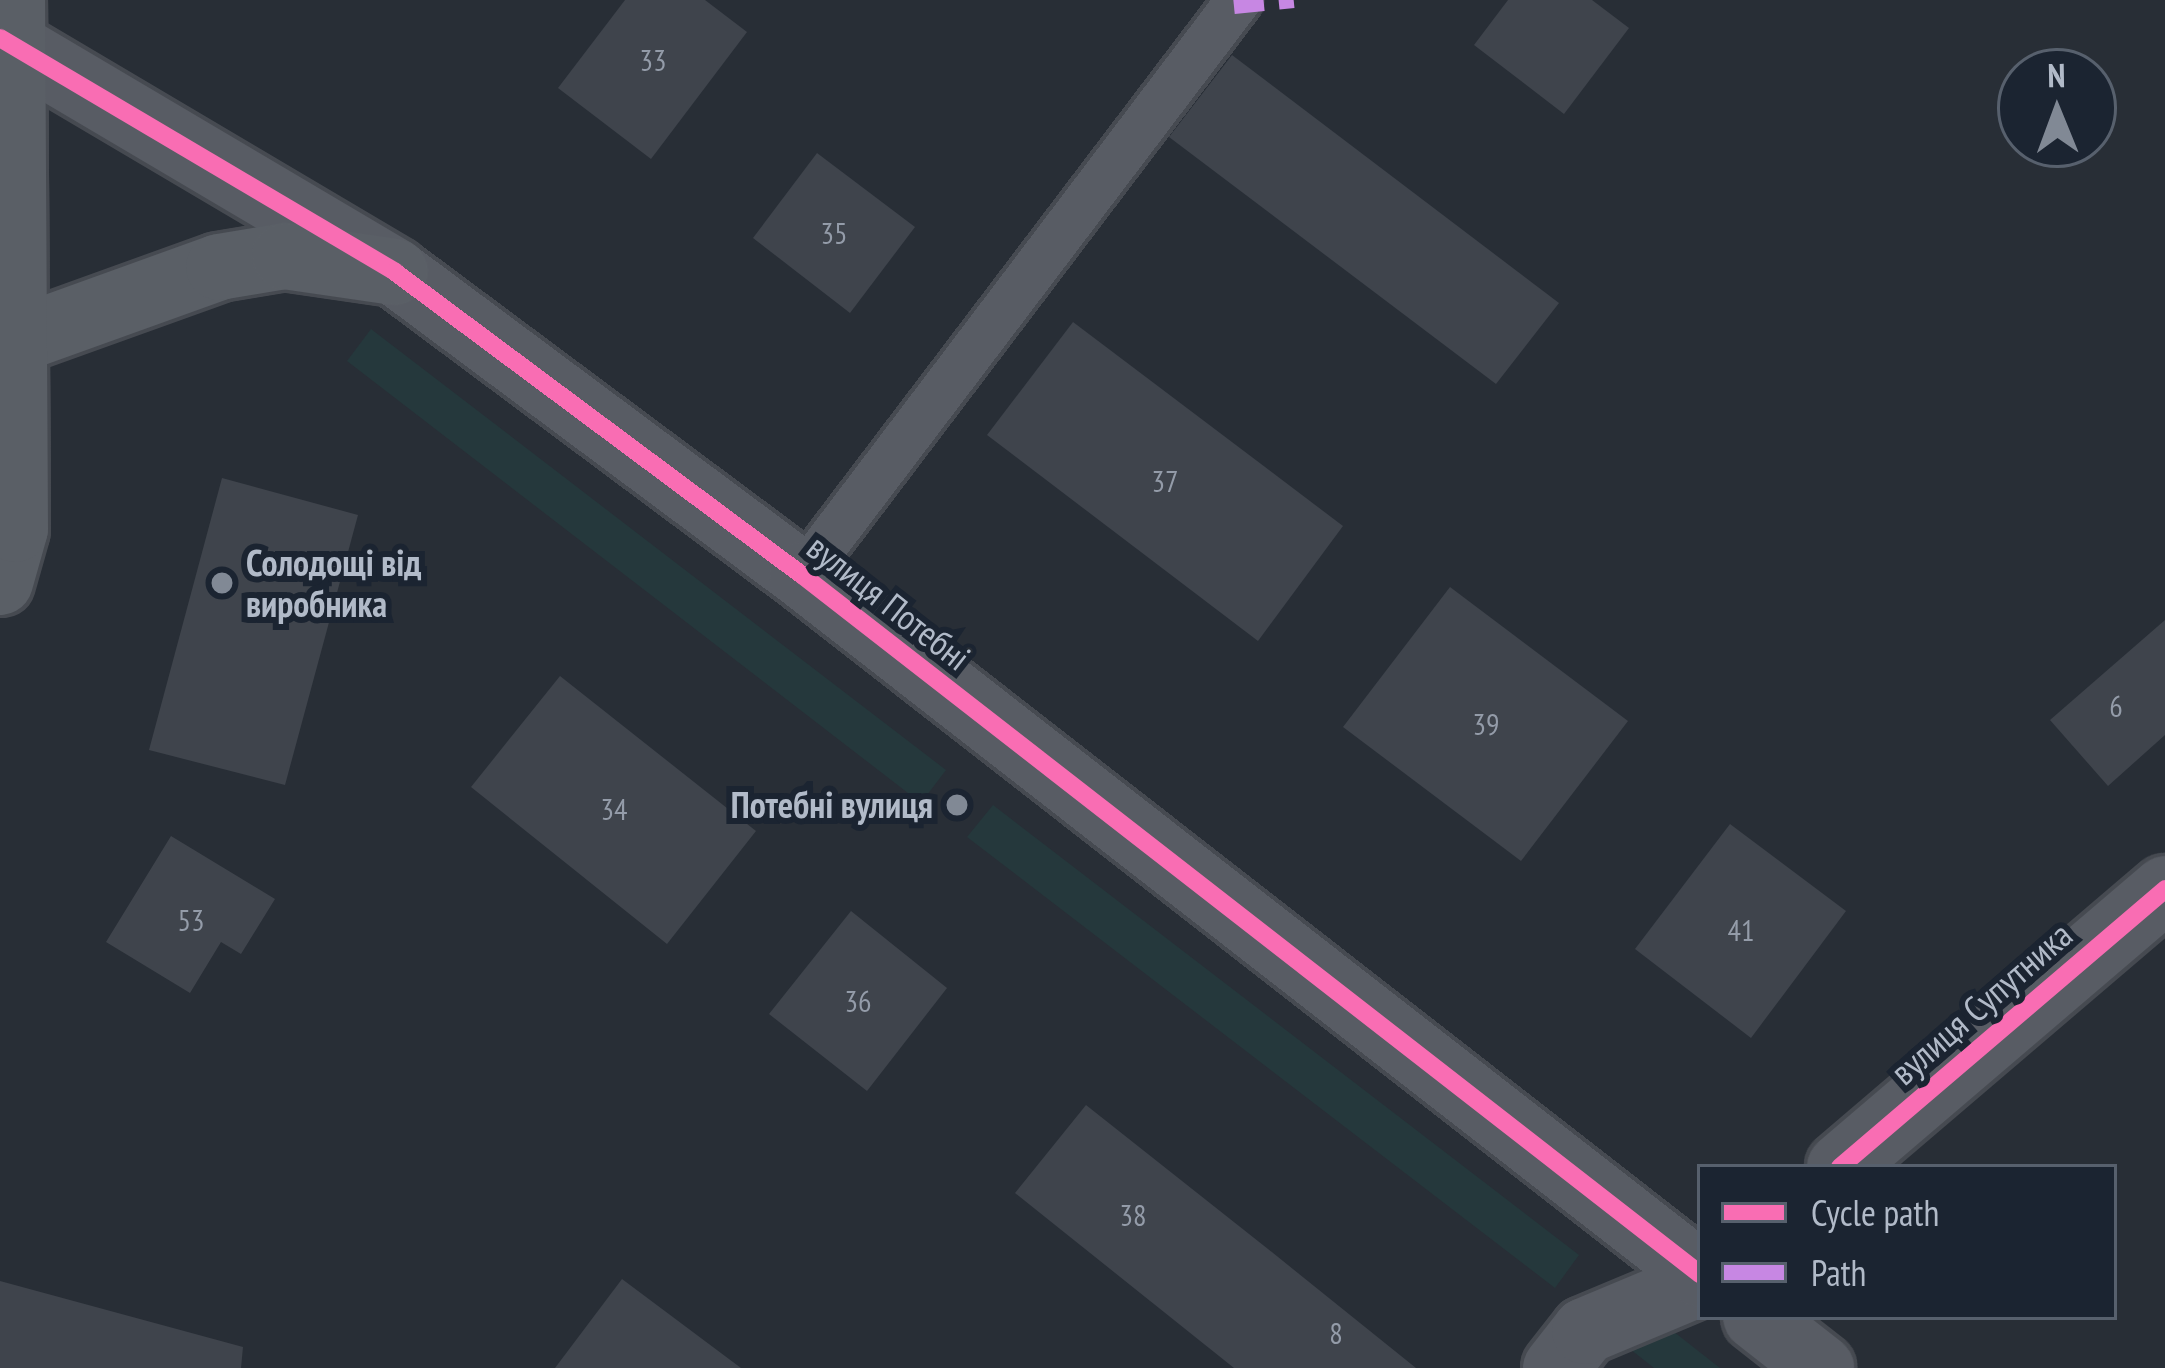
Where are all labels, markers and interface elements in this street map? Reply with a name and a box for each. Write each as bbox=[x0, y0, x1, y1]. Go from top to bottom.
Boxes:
house number: 33 bbox=[640, 42, 666, 78]
north arrow bbox=[1997, 48, 2117, 168]
text: N bbox=[2047, 53, 2066, 96]
house number: 35 bbox=[821, 215, 847, 251]
house number: 37 bbox=[1152, 463, 1178, 499]
street label: вулиця Потебні bbox=[799, 525, 979, 679]
place label: Солодощі від виробника bbox=[246, 540, 421, 625]
marker: Солодощі від виробника bbox=[209, 570, 235, 596]
house number: 6 bbox=[2109, 688, 2123, 724]
house number: 39 bbox=[1473, 706, 1499, 742]
place label: Потебні вулиця bbox=[731, 783, 933, 827]
house number: 34 bbox=[601, 791, 627, 827]
marker: Потебні вулиця bbox=[944, 792, 970, 818]
house number: 53 bbox=[178, 902, 204, 938]
house number: 41 bbox=[1728, 912, 1754, 948]
street label: вулиця Супутника bbox=[1882, 913, 2080, 1093]
house number: 36 bbox=[845, 983, 871, 1019]
legend bbox=[1697, 1164, 2117, 1320]
text: Cycle path bbox=[1811, 1189, 1939, 1236]
house number: 38 bbox=[1120, 1197, 1146, 1233]
text: Path bbox=[1811, 1249, 1866, 1296]
house number: 8 bbox=[1329, 1315, 1343, 1351]

